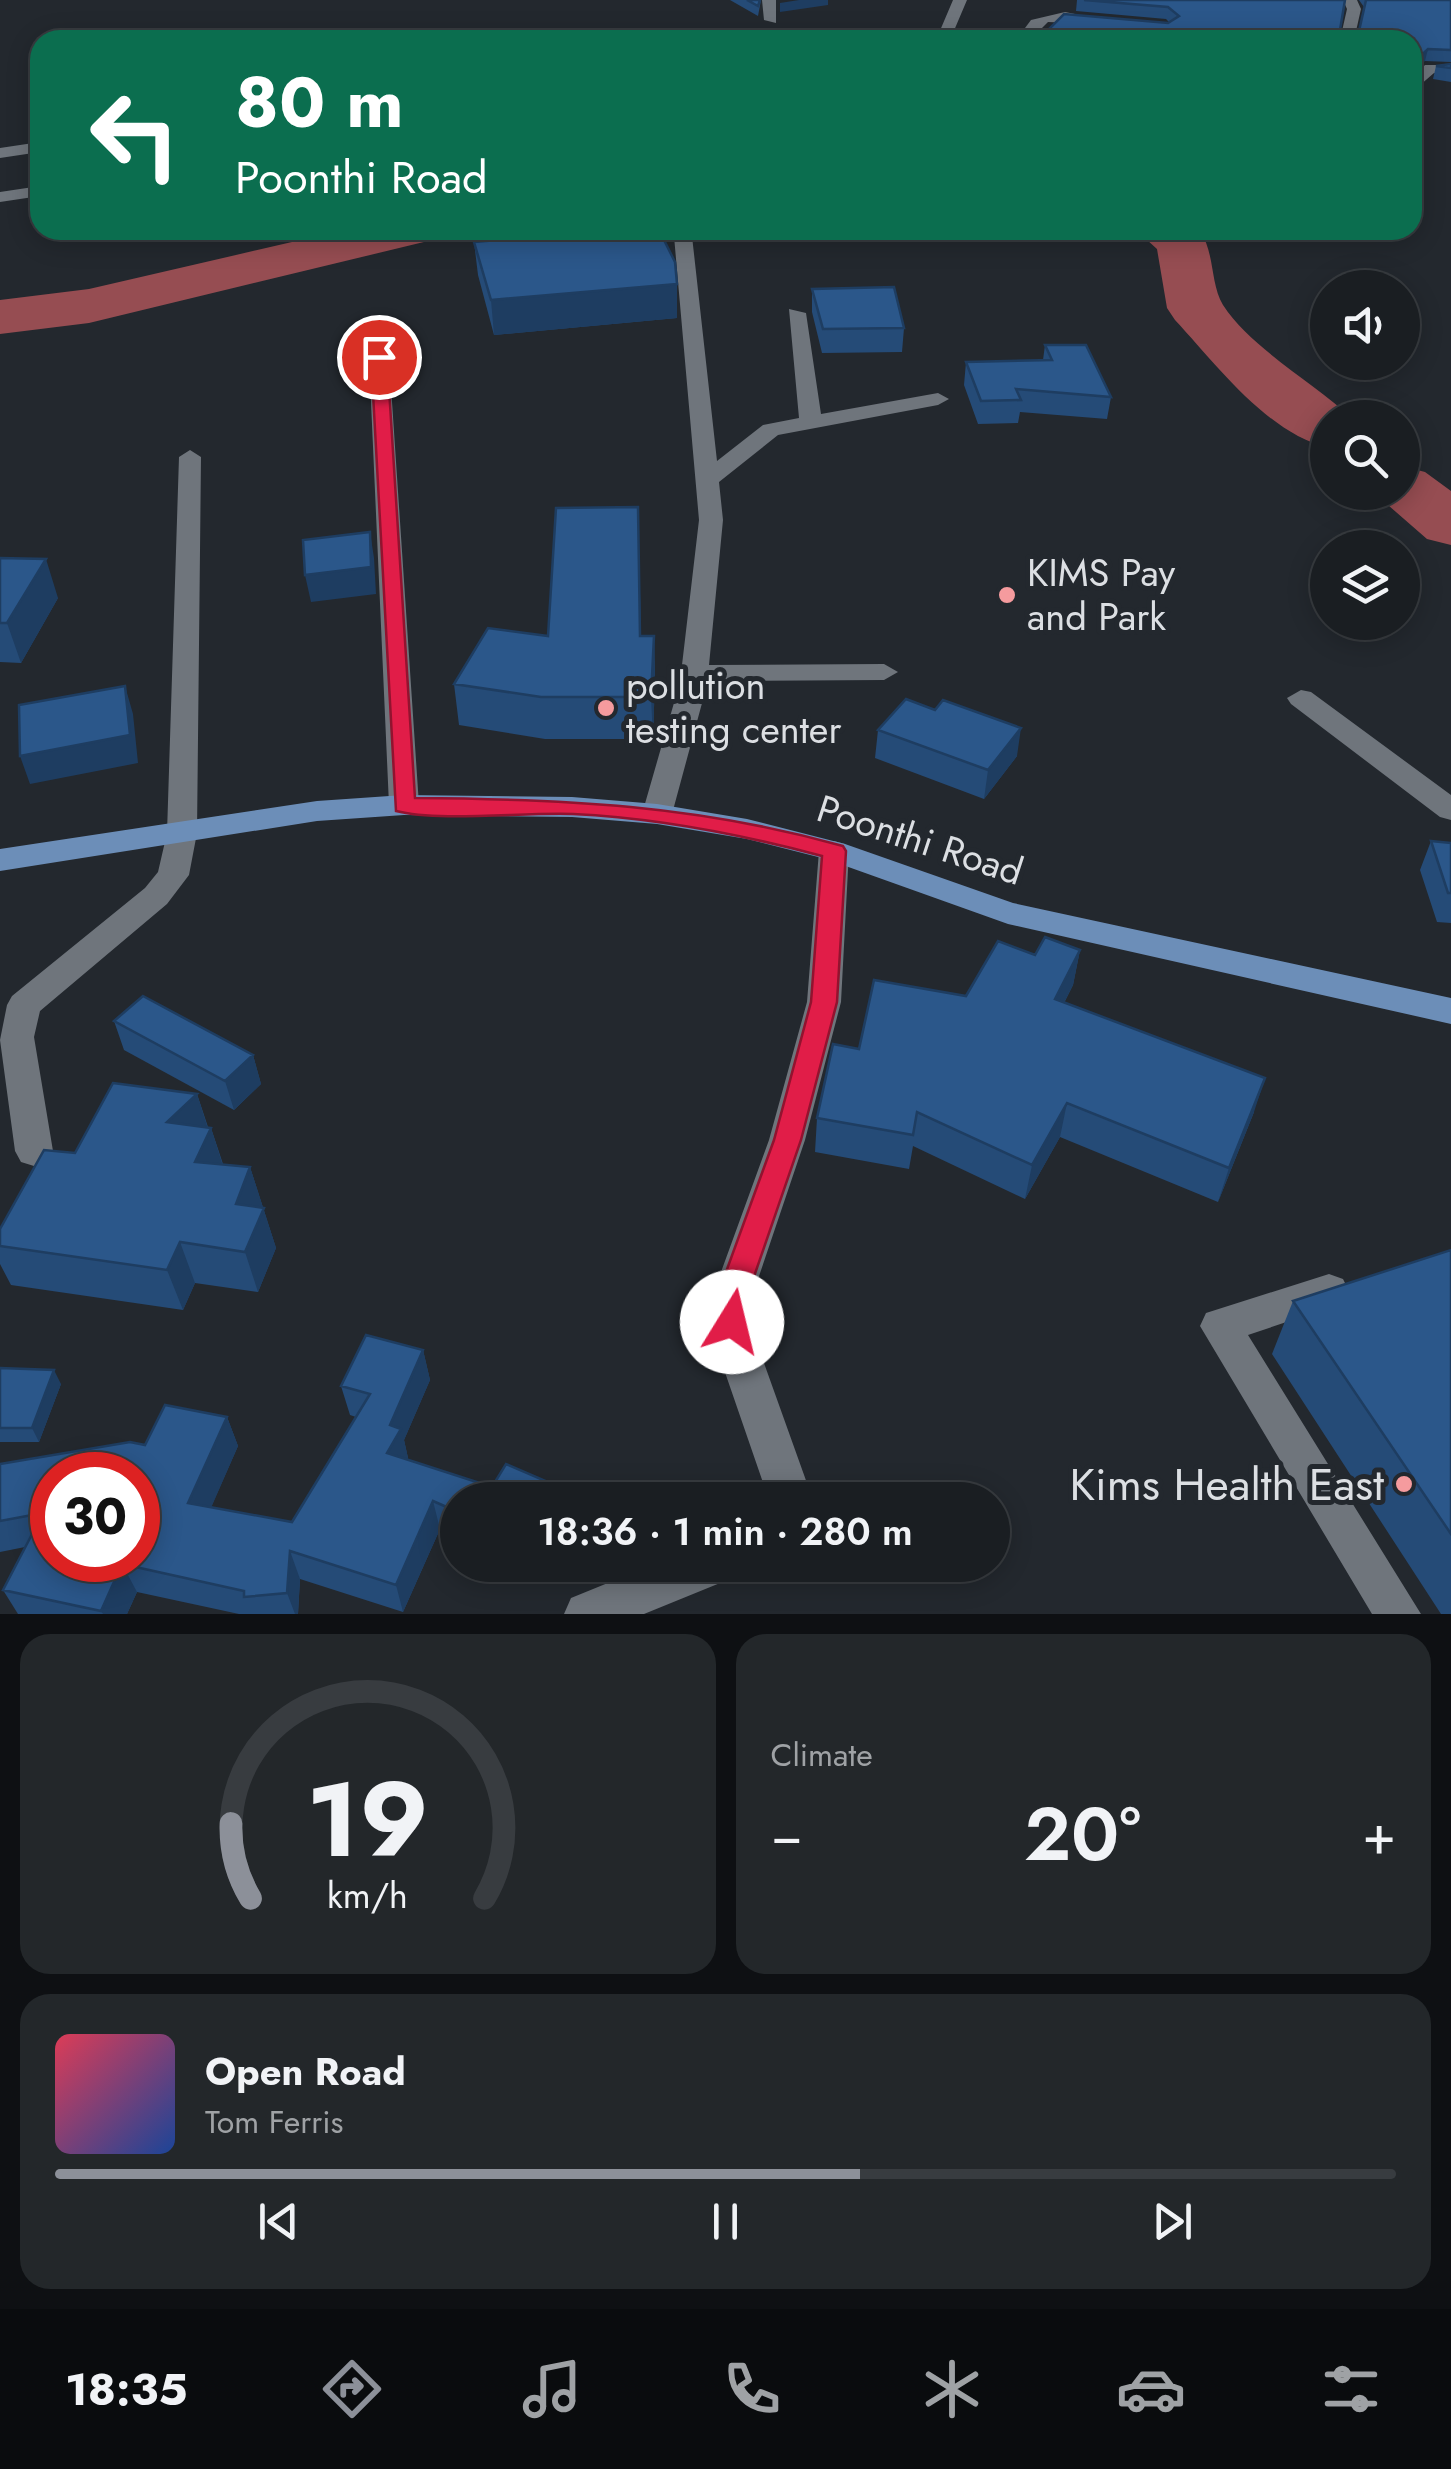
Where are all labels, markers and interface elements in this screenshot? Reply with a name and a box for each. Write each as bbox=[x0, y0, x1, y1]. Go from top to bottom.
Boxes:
text: 80 m bbox=[235, 52, 404, 153]
icon: left bbox=[70, 70, 200, 200]
text: Poonthi Road bbox=[235, 145, 488, 210]
map controls bbox=[1310, 270, 1420, 640]
button: sound bbox=[1310, 270, 1420, 380]
pin bbox=[337, 315, 422, 400]
icon: arrive bbox=[352, 330, 407, 385]
button: search bbox=[1310, 400, 1420, 510]
button: layers bbox=[1310, 530, 1420, 640]
place label: KIMS Pay and Park bbox=[1027, 545, 1176, 644]
marker: KIMS Pay and Park bbox=[996, 584, 1018, 606]
place label: pollution testing center bbox=[626, 658, 841, 757]
marker: pollution testing center bbox=[595, 697, 617, 719]
street label: Poonthi Road bbox=[810, 780, 1030, 899]
position arrow bbox=[680, 1270, 784, 1374]
speed limit sign: 30 bbox=[30, 1452, 160, 1582]
place label: Kims Health East bbox=[1070, 1452, 1384, 1517]
marker: Kims Health East bbox=[1393, 1473, 1415, 1495]
text: 18:36 · 1 min · 280 m bbox=[537, 1504, 913, 1559]
text: Climate bbox=[771, 1732, 873, 1778]
text: 19 bbox=[306, 1745, 429, 1895]
text: 20° bbox=[1024, 1780, 1141, 1888]
text: − bbox=[771, 1795, 803, 1875]
text: + bbox=[1362, 1795, 1396, 1875]
text: km/h bbox=[327, 1870, 408, 1921]
text: Open Road bbox=[205, 2044, 406, 2099]
text: Tom Ferris bbox=[205, 2099, 343, 2145]
icon: previous bbox=[251, 2194, 306, 2249]
icon: pause bbox=[698, 2194, 753, 2249]
icon: next bbox=[1145, 2194, 1200, 2249]
icon: directions bbox=[317, 2354, 387, 2424]
icon: music bbox=[517, 2354, 587, 2424]
icon: phone bbox=[717, 2354, 787, 2424]
icon: climate bbox=[917, 2354, 987, 2424]
icon: car bbox=[1116, 2354, 1186, 2424]
icon: filters bbox=[1316, 2354, 1386, 2424]
text: 18:35 bbox=[65, 2357, 187, 2422]

